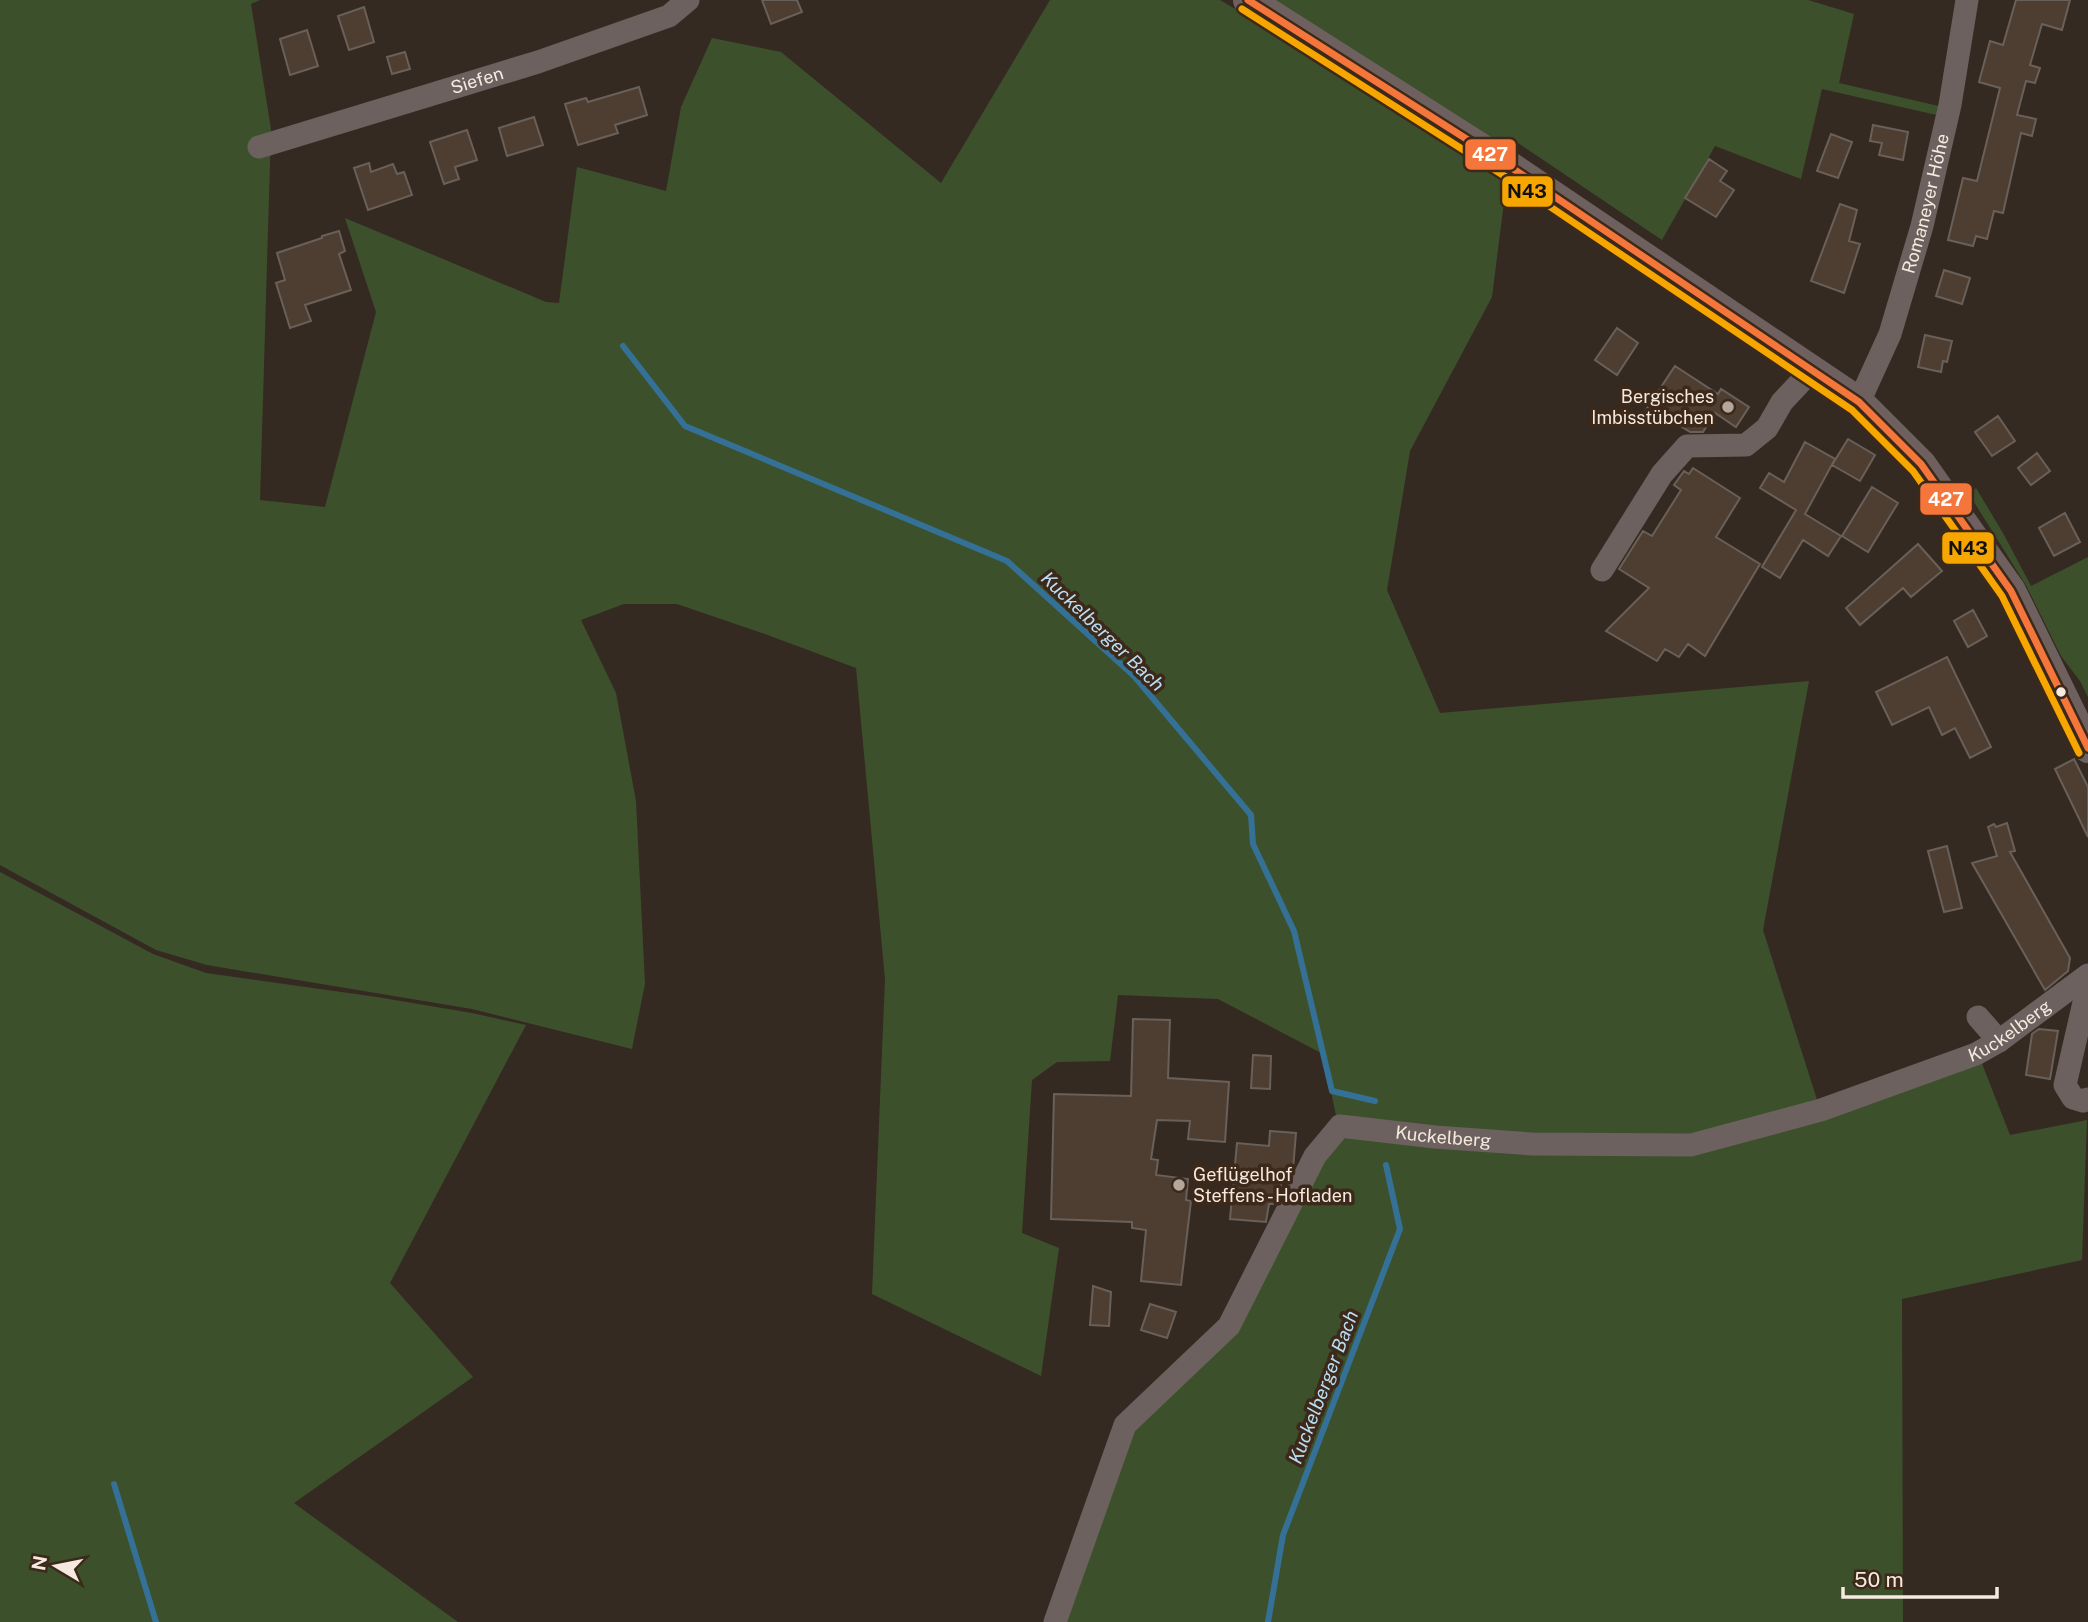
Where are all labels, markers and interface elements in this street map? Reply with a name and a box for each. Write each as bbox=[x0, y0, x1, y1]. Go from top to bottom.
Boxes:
street label: Siefen bbox=[448, 62, 506, 98]
street label: Romaneyer Höhe bbox=[1897, 132, 1953, 276]
line badge: 427 bbox=[1464, 138, 1517, 171]
text: 427 bbox=[1472, 143, 1508, 165]
line badge: N43 bbox=[1501, 175, 1554, 208]
text: N43 bbox=[1507, 180, 1547, 202]
place label: Bergisches Imbisstübchen bbox=[1591, 386, 1714, 428]
marker: Bergisches Imbisstübchen bbox=[1720, 399, 1736, 415]
line badge: 427 bbox=[1919, 482, 1973, 516]
text: 427 bbox=[1928, 488, 1964, 510]
line badge: N43 bbox=[1941, 531, 1995, 565]
text: N43 bbox=[1948, 537, 1988, 559]
water label: Kuckelberger Bach bbox=[1037, 567, 1169, 695]
unlabelled marker bbox=[2054, 685, 2068, 699]
street label: Kuckelberg bbox=[1965, 995, 2055, 1066]
street label: Kuckelberg bbox=[1394, 1121, 1492, 1151]
place label: Geflügelhof Steffens - Hofladen bbox=[1193, 1164, 1352, 1206]
marker: Geflügelhof Steffens - Hofladen bbox=[1171, 1177, 1187, 1193]
water label: Kuckelberger Bach bbox=[1284, 1307, 1362, 1467]
north arrow bbox=[21, 1531, 91, 1601]
text: N bbox=[27, 1554, 51, 1572]
scale bar bbox=[1843, 1556, 1997, 1600]
text: 50 m bbox=[1854, 1567, 1904, 1592]

